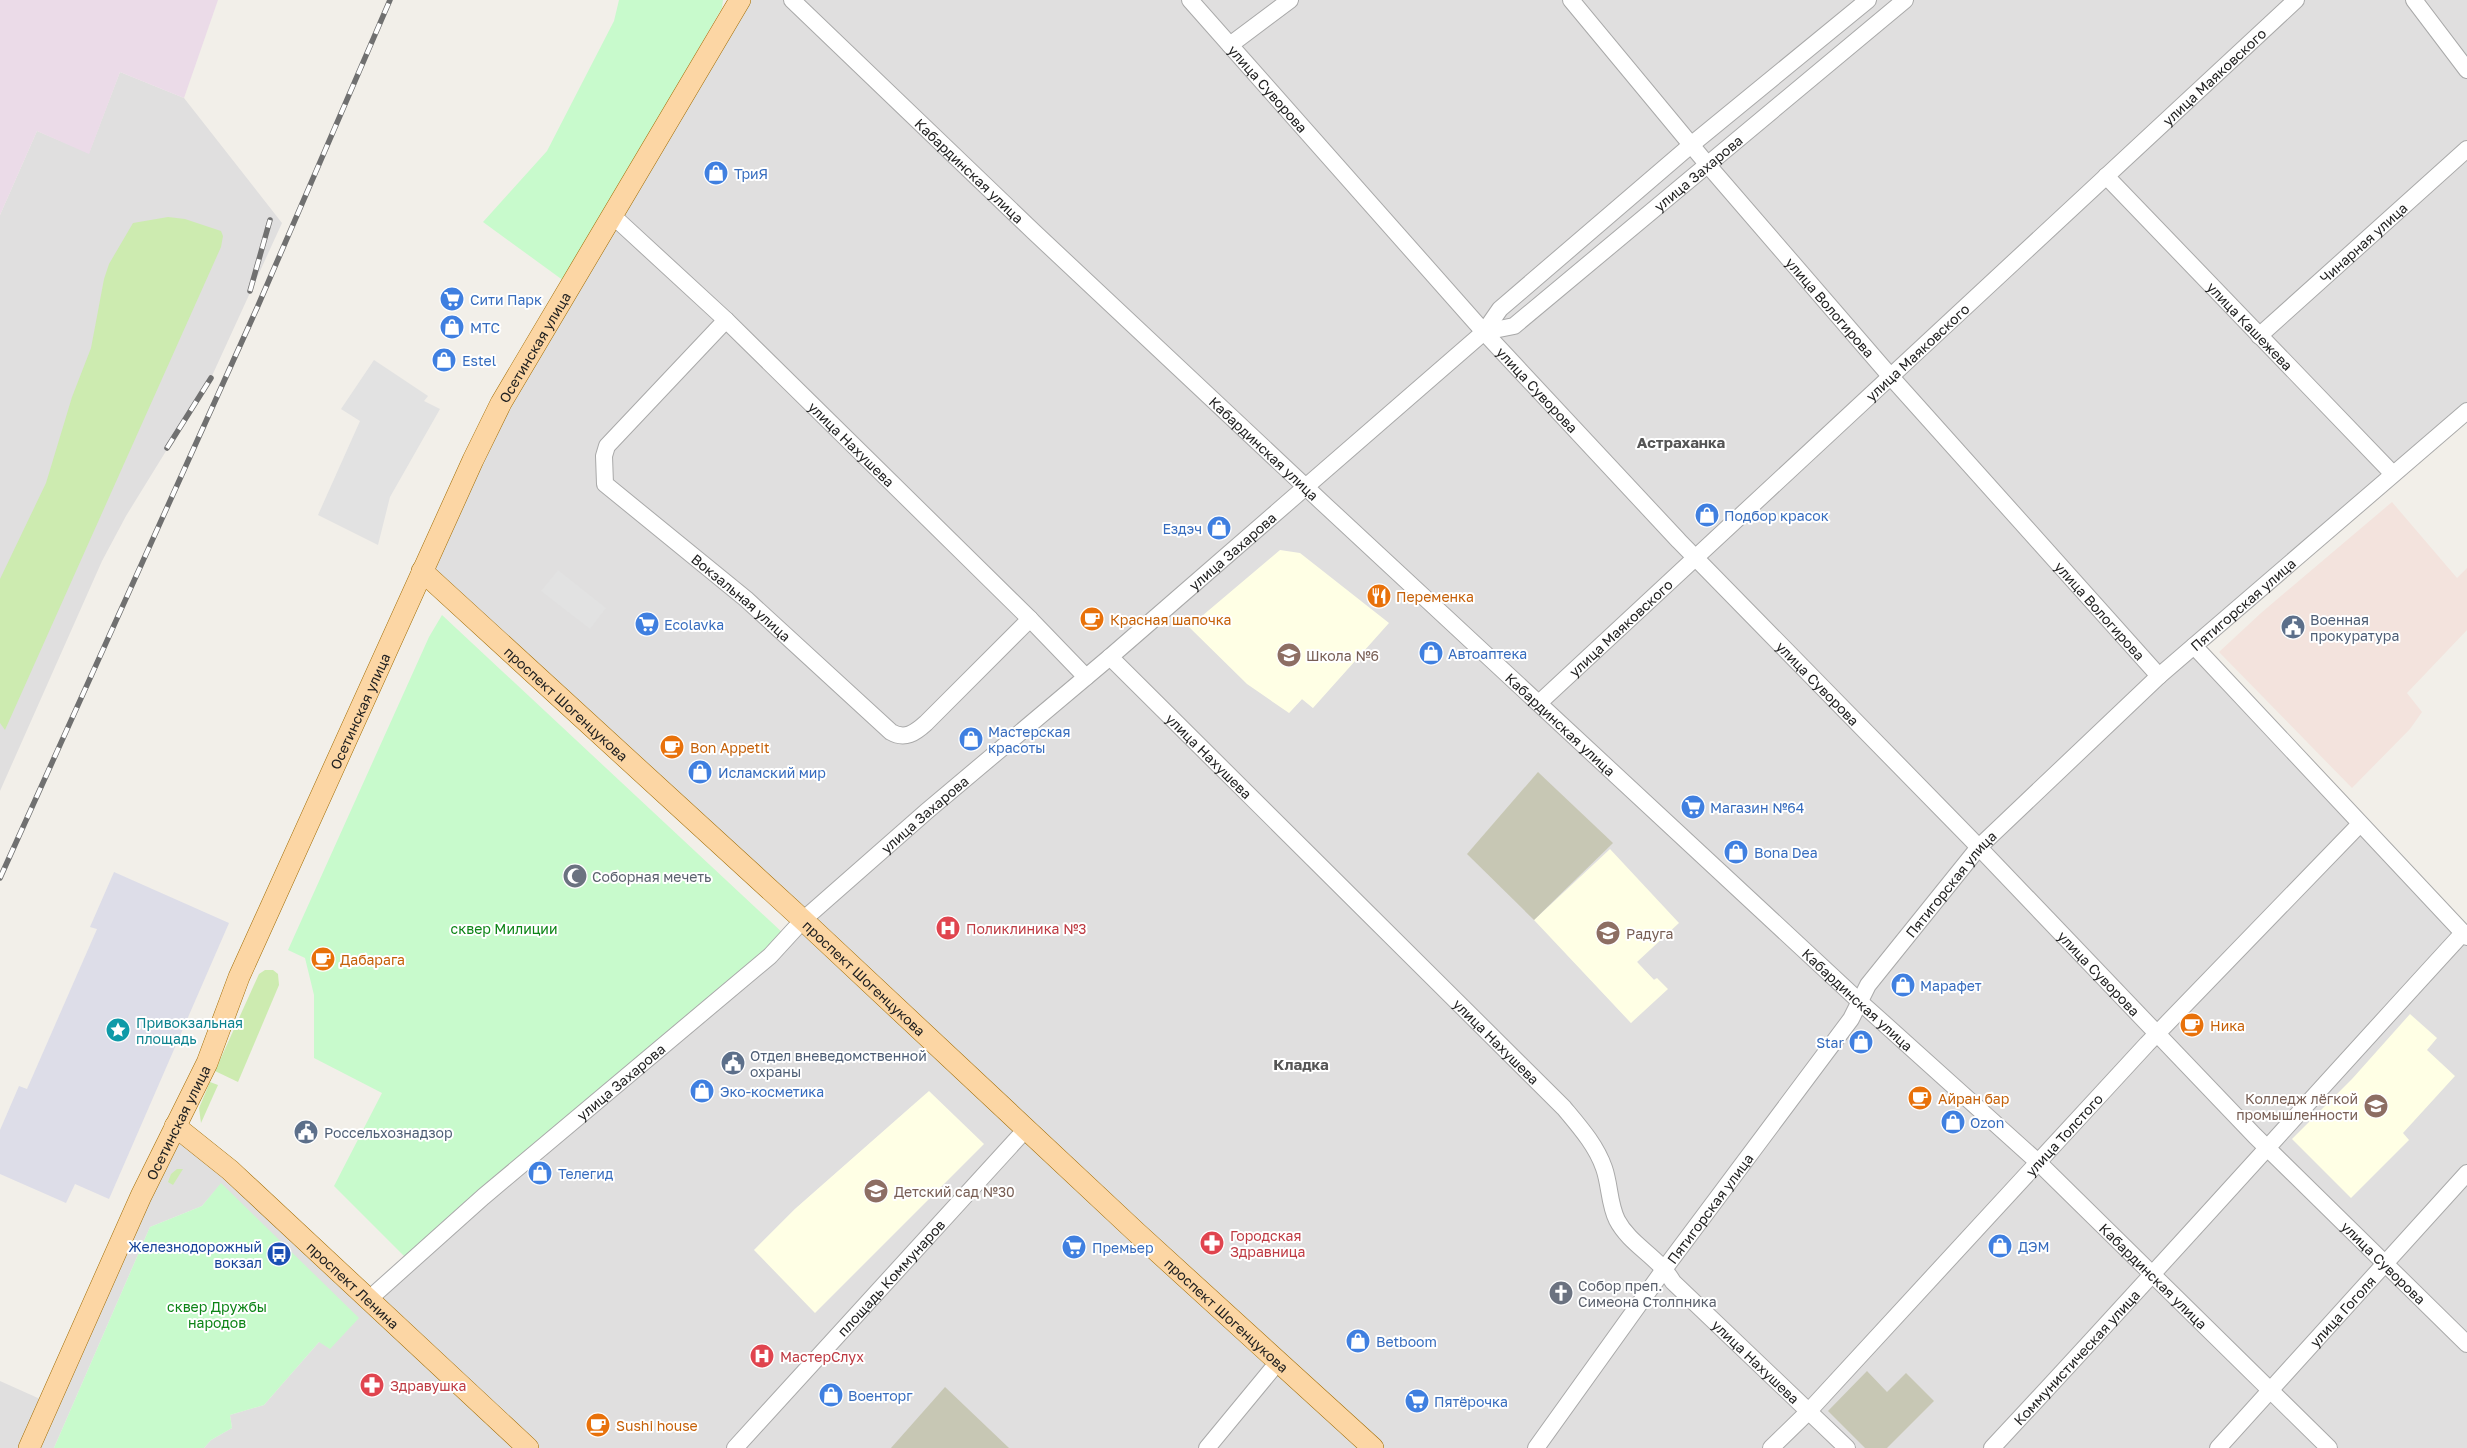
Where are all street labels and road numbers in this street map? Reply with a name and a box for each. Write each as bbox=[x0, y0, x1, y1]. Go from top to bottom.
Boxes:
street label: улица Маяковского bbox=[2159, 24, 2269, 128]
street label: улица Суворова bbox=[1225, 41, 1311, 136]
street label: Кабардинская улица bbox=[912, 114, 1027, 226]
street label: улица Захарова bbox=[1650, 131, 1745, 214]
street label: Чинарная улица bbox=[2316, 199, 2410, 286]
street label: улица Вологирова bbox=[1783, 253, 1878, 360]
street label: улица Кашежева bbox=[2204, 278, 2297, 374]
street label: Осетинская улица bbox=[495, 289, 574, 406]
street label: улица Маяковского bbox=[1862, 300, 1972, 404]
street label: улица Суворова bbox=[1493, 343, 1582, 436]
street label: Кабардинская улица bbox=[1206, 393, 1323, 504]
street label: улица Нахушева bbox=[805, 398, 898, 490]
street label: улица Захарова bbox=[1185, 508, 1279, 593]
street label: Вокзальная улица bbox=[688, 550, 795, 645]
street label: Пятигорская улица bbox=[2187, 554, 2299, 654]
street label: улица Вологирова bbox=[2052, 558, 2149, 663]
street label: улица Маяковского bbox=[1565, 575, 1676, 680]
street label: улица Суворова bbox=[1773, 637, 1863, 729]
street label: проспект Шогенцукова bbox=[501, 643, 632, 764]
street label: Осетинская улица bbox=[326, 650, 393, 772]
street label: Кабардинская улица bbox=[1502, 669, 1619, 779]
street label: улица Нахушева bbox=[1163, 709, 1256, 802]
street label: улица Захарова bbox=[877, 772, 971, 856]
street label: Пятигорская улица bbox=[1902, 827, 2000, 940]
street label: проспект Шогенцукова bbox=[800, 916, 929, 1039]
street label: улица Суворова bbox=[2055, 927, 2144, 1019]
street label: Кабардинская улица bbox=[1799, 944, 1917, 1054]
street label: улица Нахушева bbox=[1450, 995, 1543, 1087]
street label: улица Захарова bbox=[573, 1040, 668, 1123]
street label: Осетинская улица bbox=[142, 1062, 213, 1183]
street label: улица Толстого bbox=[2022, 1090, 2106, 1179]
street label: Пятигорская улица bbox=[1663, 1150, 1756, 1267]
street label: площадь Коммунаров bbox=[833, 1216, 948, 1339]
street label: улица Суворова bbox=[2338, 1217, 2429, 1307]
street label: Кабардинская улица bbox=[2096, 1219, 2211, 1332]
street label: проспект Ленина bbox=[304, 1238, 403, 1332]
street label: проспект Шогенцукова bbox=[1162, 1254, 1292, 1376]
street label: улица Гоголя bbox=[2306, 1272, 2379, 1350]
street label: Коммунистическая улица bbox=[2010, 1286, 2143, 1428]
street label: улица Нахушева bbox=[1709, 1316, 1803, 1407]

